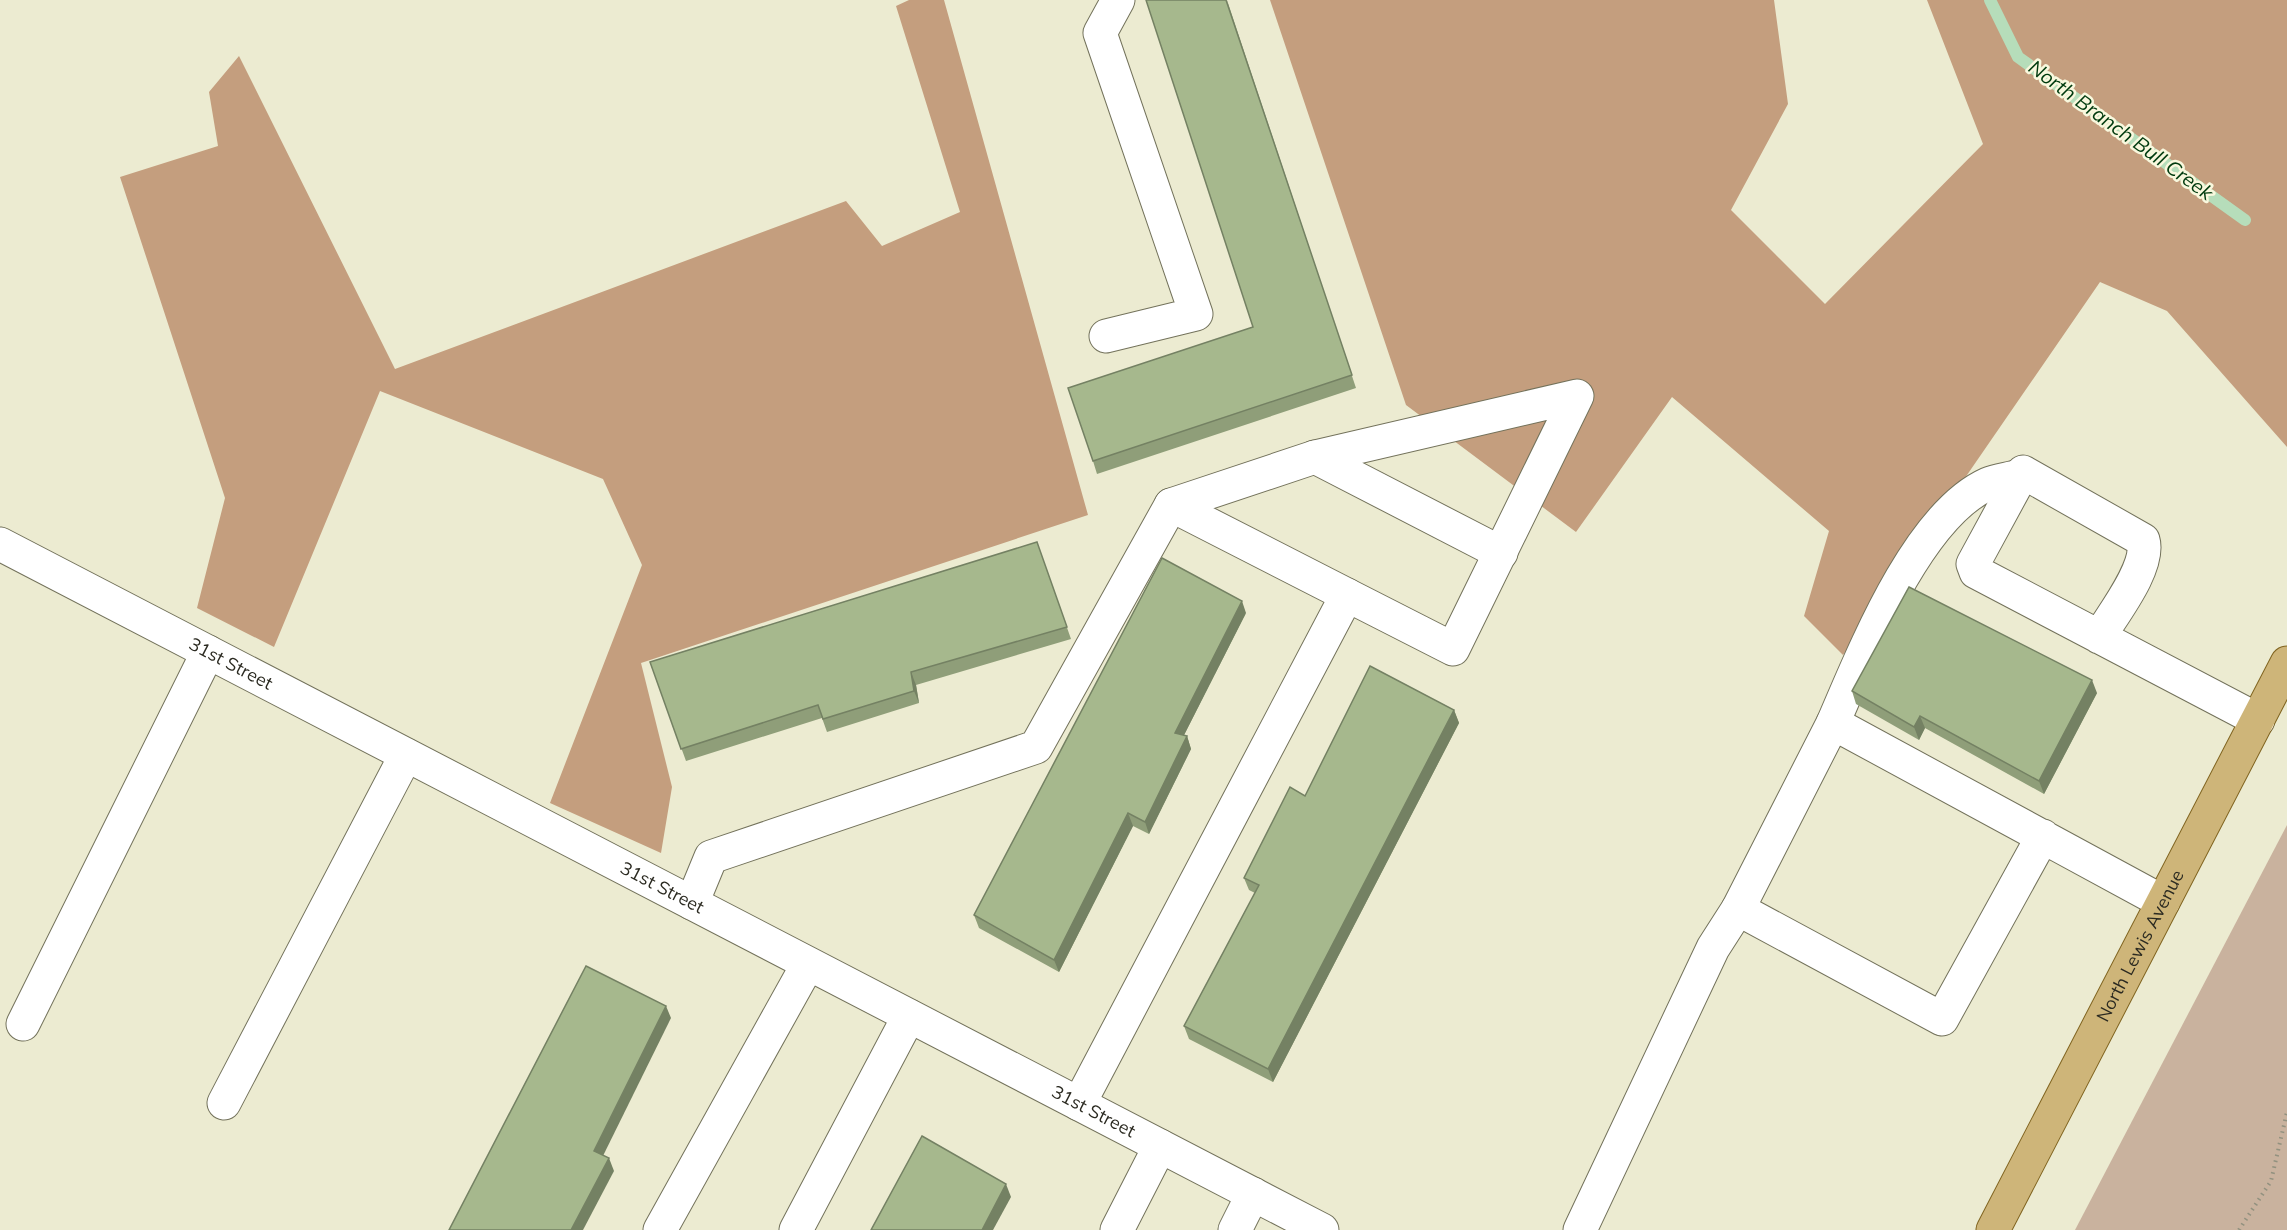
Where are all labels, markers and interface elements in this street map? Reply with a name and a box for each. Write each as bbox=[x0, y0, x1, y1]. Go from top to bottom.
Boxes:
water label: North Branch Bull Creek bbox=[2024, 54, 2219, 205]
street label: 31st Street bbox=[185, 632, 277, 695]
street label: 31st Street bbox=[617, 856, 708, 918]
street label: North Lewis Avenue bbox=[2091, 866, 2189, 1026]
street label: 31st Street bbox=[1048, 1080, 1140, 1142]

